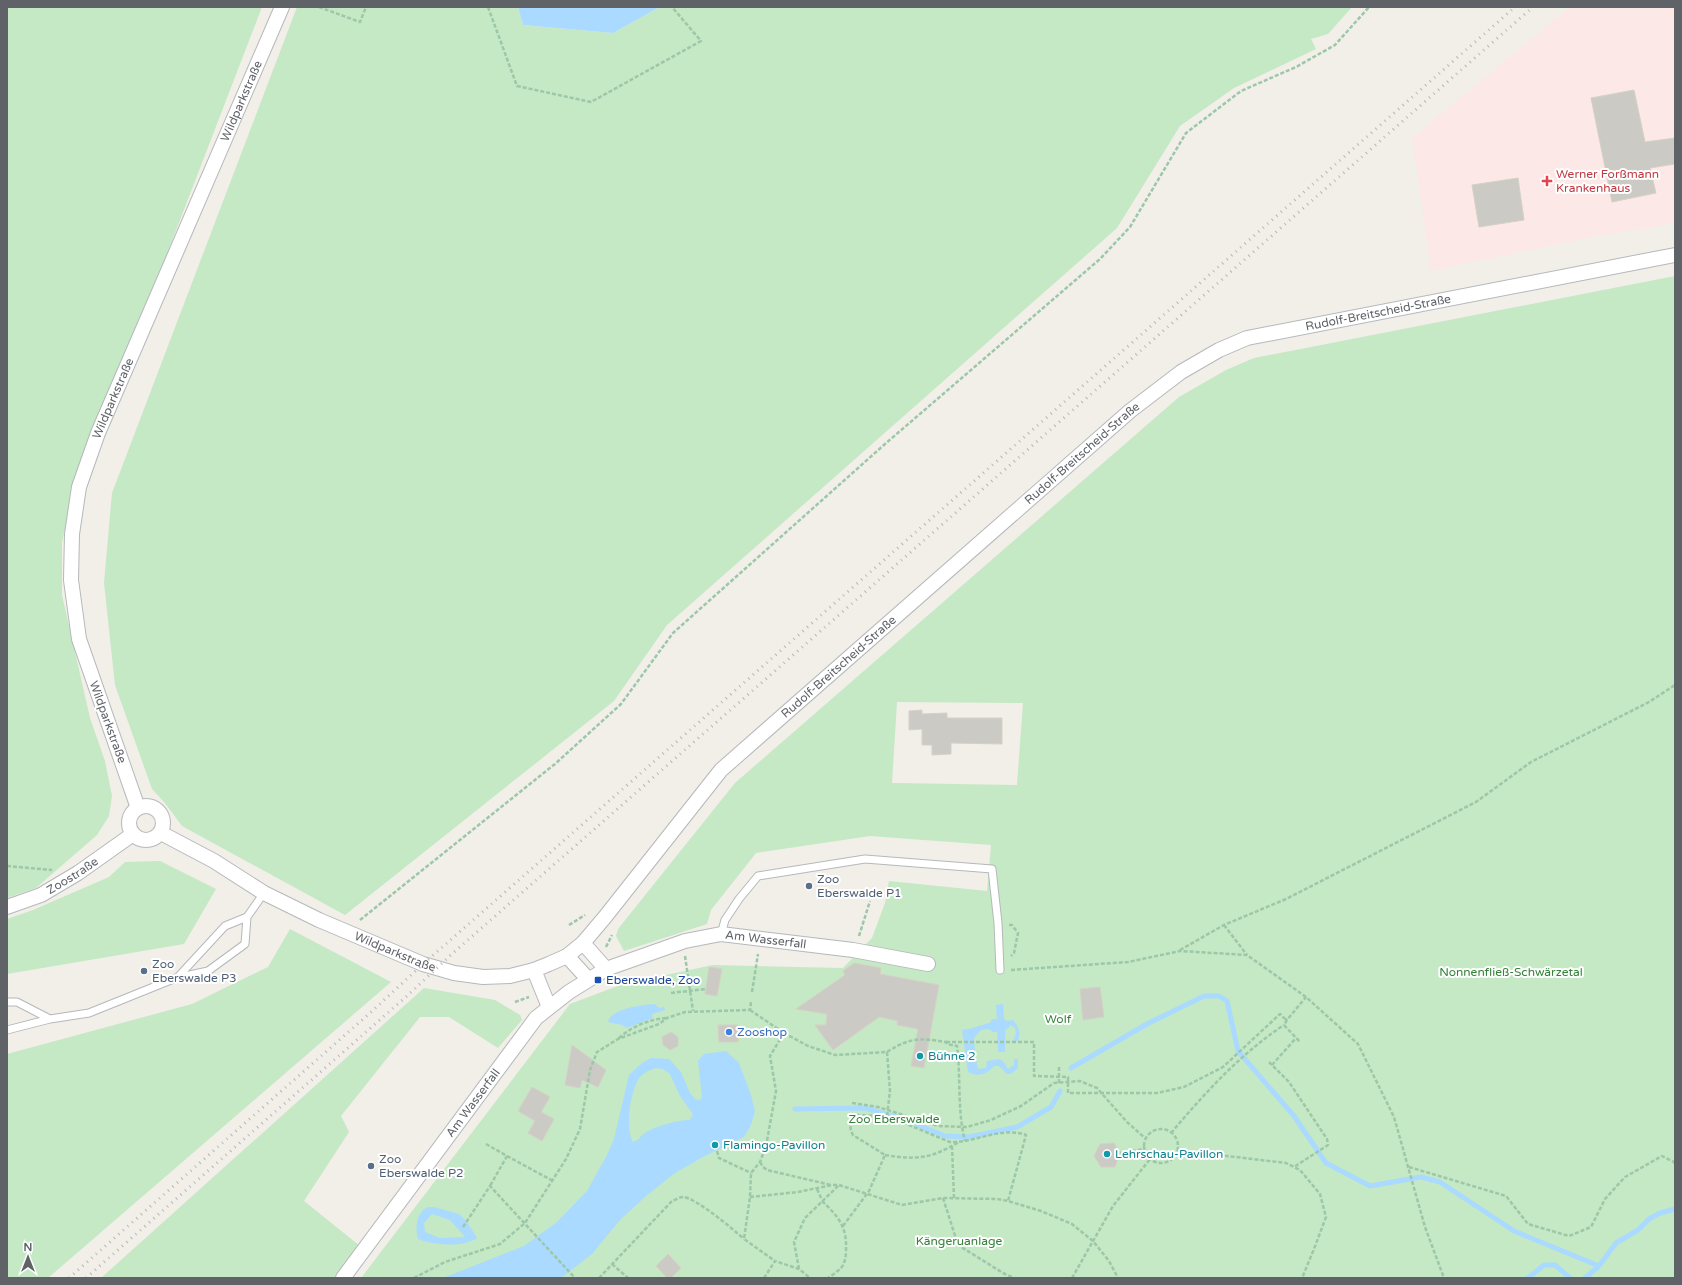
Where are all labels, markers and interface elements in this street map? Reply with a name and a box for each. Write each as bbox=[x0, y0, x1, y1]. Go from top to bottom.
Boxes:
street label: Wildparkstraße bbox=[218, 58, 265, 144]
place label: Werner Forßmann Krankenhaus bbox=[1556, 167, 1659, 195]
marker: Werner Forßmann Krankenhaus bbox=[1541, 175, 1553, 187]
street label: Rudolf-Breitscheid-Straße bbox=[1304, 292, 1452, 334]
street label: Wildparkstraße bbox=[89, 356, 137, 441]
street label: Rudolf-Breitscheid-Straße bbox=[1022, 399, 1142, 507]
street label: Rudolf-Breitscheid-Straße bbox=[778, 613, 899, 721]
street label: Wildparkstraße bbox=[87, 679, 129, 765]
street label: Zoostraße bbox=[44, 854, 101, 897]
place label: Zoo Eberswalde P1 bbox=[817, 872, 902, 900]
marker: Zoo Eberswalde P1 bbox=[804, 881, 814, 891]
street label: Am Wasserfall bbox=[724, 928, 807, 951]
street label: Wildparkstraße bbox=[352, 929, 438, 974]
place label: Zoo Eberswalde P3 bbox=[152, 957, 237, 985]
park label: Nonnenfließ-Schwärzetal bbox=[1439, 965, 1583, 979]
marker: Zoo Eberswalde P3 bbox=[139, 966, 149, 976]
place label: Eberswalde, Zoo bbox=[606, 973, 700, 987]
marker: Eberswalde, Zoo bbox=[593, 975, 603, 985]
park label: Wolf bbox=[1045, 1012, 1072, 1026]
place label: Zooshop bbox=[737, 1025, 787, 1039]
marker: Zooshop bbox=[724, 1027, 734, 1037]
place label: Bühne 2 bbox=[928, 1049, 976, 1063]
marker: Bühne 2 bbox=[915, 1051, 925, 1061]
street label: Am Wasserfall bbox=[443, 1066, 503, 1140]
park label: Zoo Eberswalde bbox=[848, 1112, 940, 1126]
place label: Flamingo-Pavillon bbox=[723, 1138, 825, 1152]
marker: Flamingo-Pavillon bbox=[710, 1140, 720, 1150]
place label: Lehrschau-Pavillon bbox=[1115, 1147, 1223, 1161]
marker: Lehrschau-Pavillon bbox=[1102, 1149, 1112, 1159]
place label: Zoo Eberswalde P2 bbox=[379, 1152, 464, 1180]
marker: Zoo Eberswalde P2 bbox=[366, 1161, 376, 1171]
park label: Kängeruanlage bbox=[916, 1234, 1002, 1248]
north arrow bbox=[8, 1237, 48, 1277]
text: N bbox=[24, 1241, 32, 1254]

